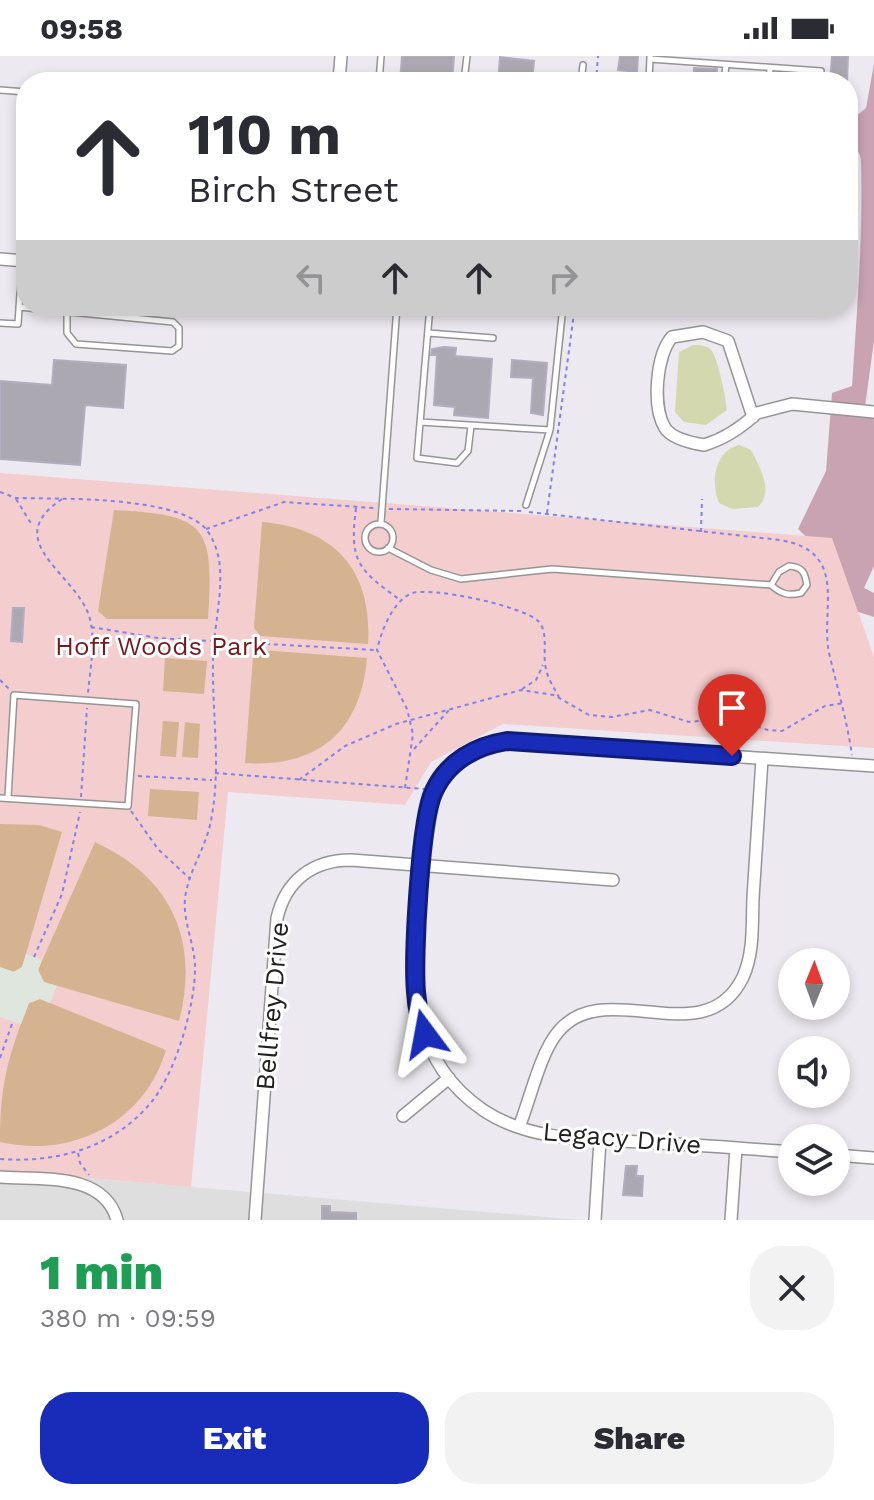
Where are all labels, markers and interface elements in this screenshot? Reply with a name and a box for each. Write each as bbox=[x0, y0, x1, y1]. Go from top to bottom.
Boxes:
text: 09:58 bbox=[40, 11, 123, 46]
text: 110 m bbox=[188, 102, 341, 168]
icon: ahead bbox=[56, 104, 160, 208]
text: Birch Street bbox=[188, 169, 398, 211]
icon: left bbox=[289, 256, 333, 300]
icon: ahead bbox=[373, 256, 417, 300]
icon: ahead bbox=[457, 256, 501, 300]
icon: right bbox=[541, 256, 585, 300]
park label: Hoff Woods Park bbox=[55, 631, 267, 661]
pin bbox=[698, 674, 766, 756]
icon: arrive bbox=[710, 686, 754, 730]
street label: Bellfrey Drive bbox=[250, 921, 294, 1091]
north arrow bbox=[778, 948, 850, 1020]
map controls bbox=[778, 948, 850, 1196]
position arrow bbox=[383, 992, 467, 1076]
button: sound bbox=[778, 1036, 850, 1108]
street label: Legacy Drive bbox=[541, 1116, 703, 1160]
button: layers bbox=[778, 1124, 850, 1196]
text: 1 min bbox=[40, 1244, 163, 1301]
button: close bbox=[750, 1246, 834, 1330]
text: 380 m · 09:59 bbox=[40, 1303, 216, 1333]
button: Exit bbox=[40, 1392, 429, 1484]
button: Share bbox=[445, 1392, 834, 1484]

